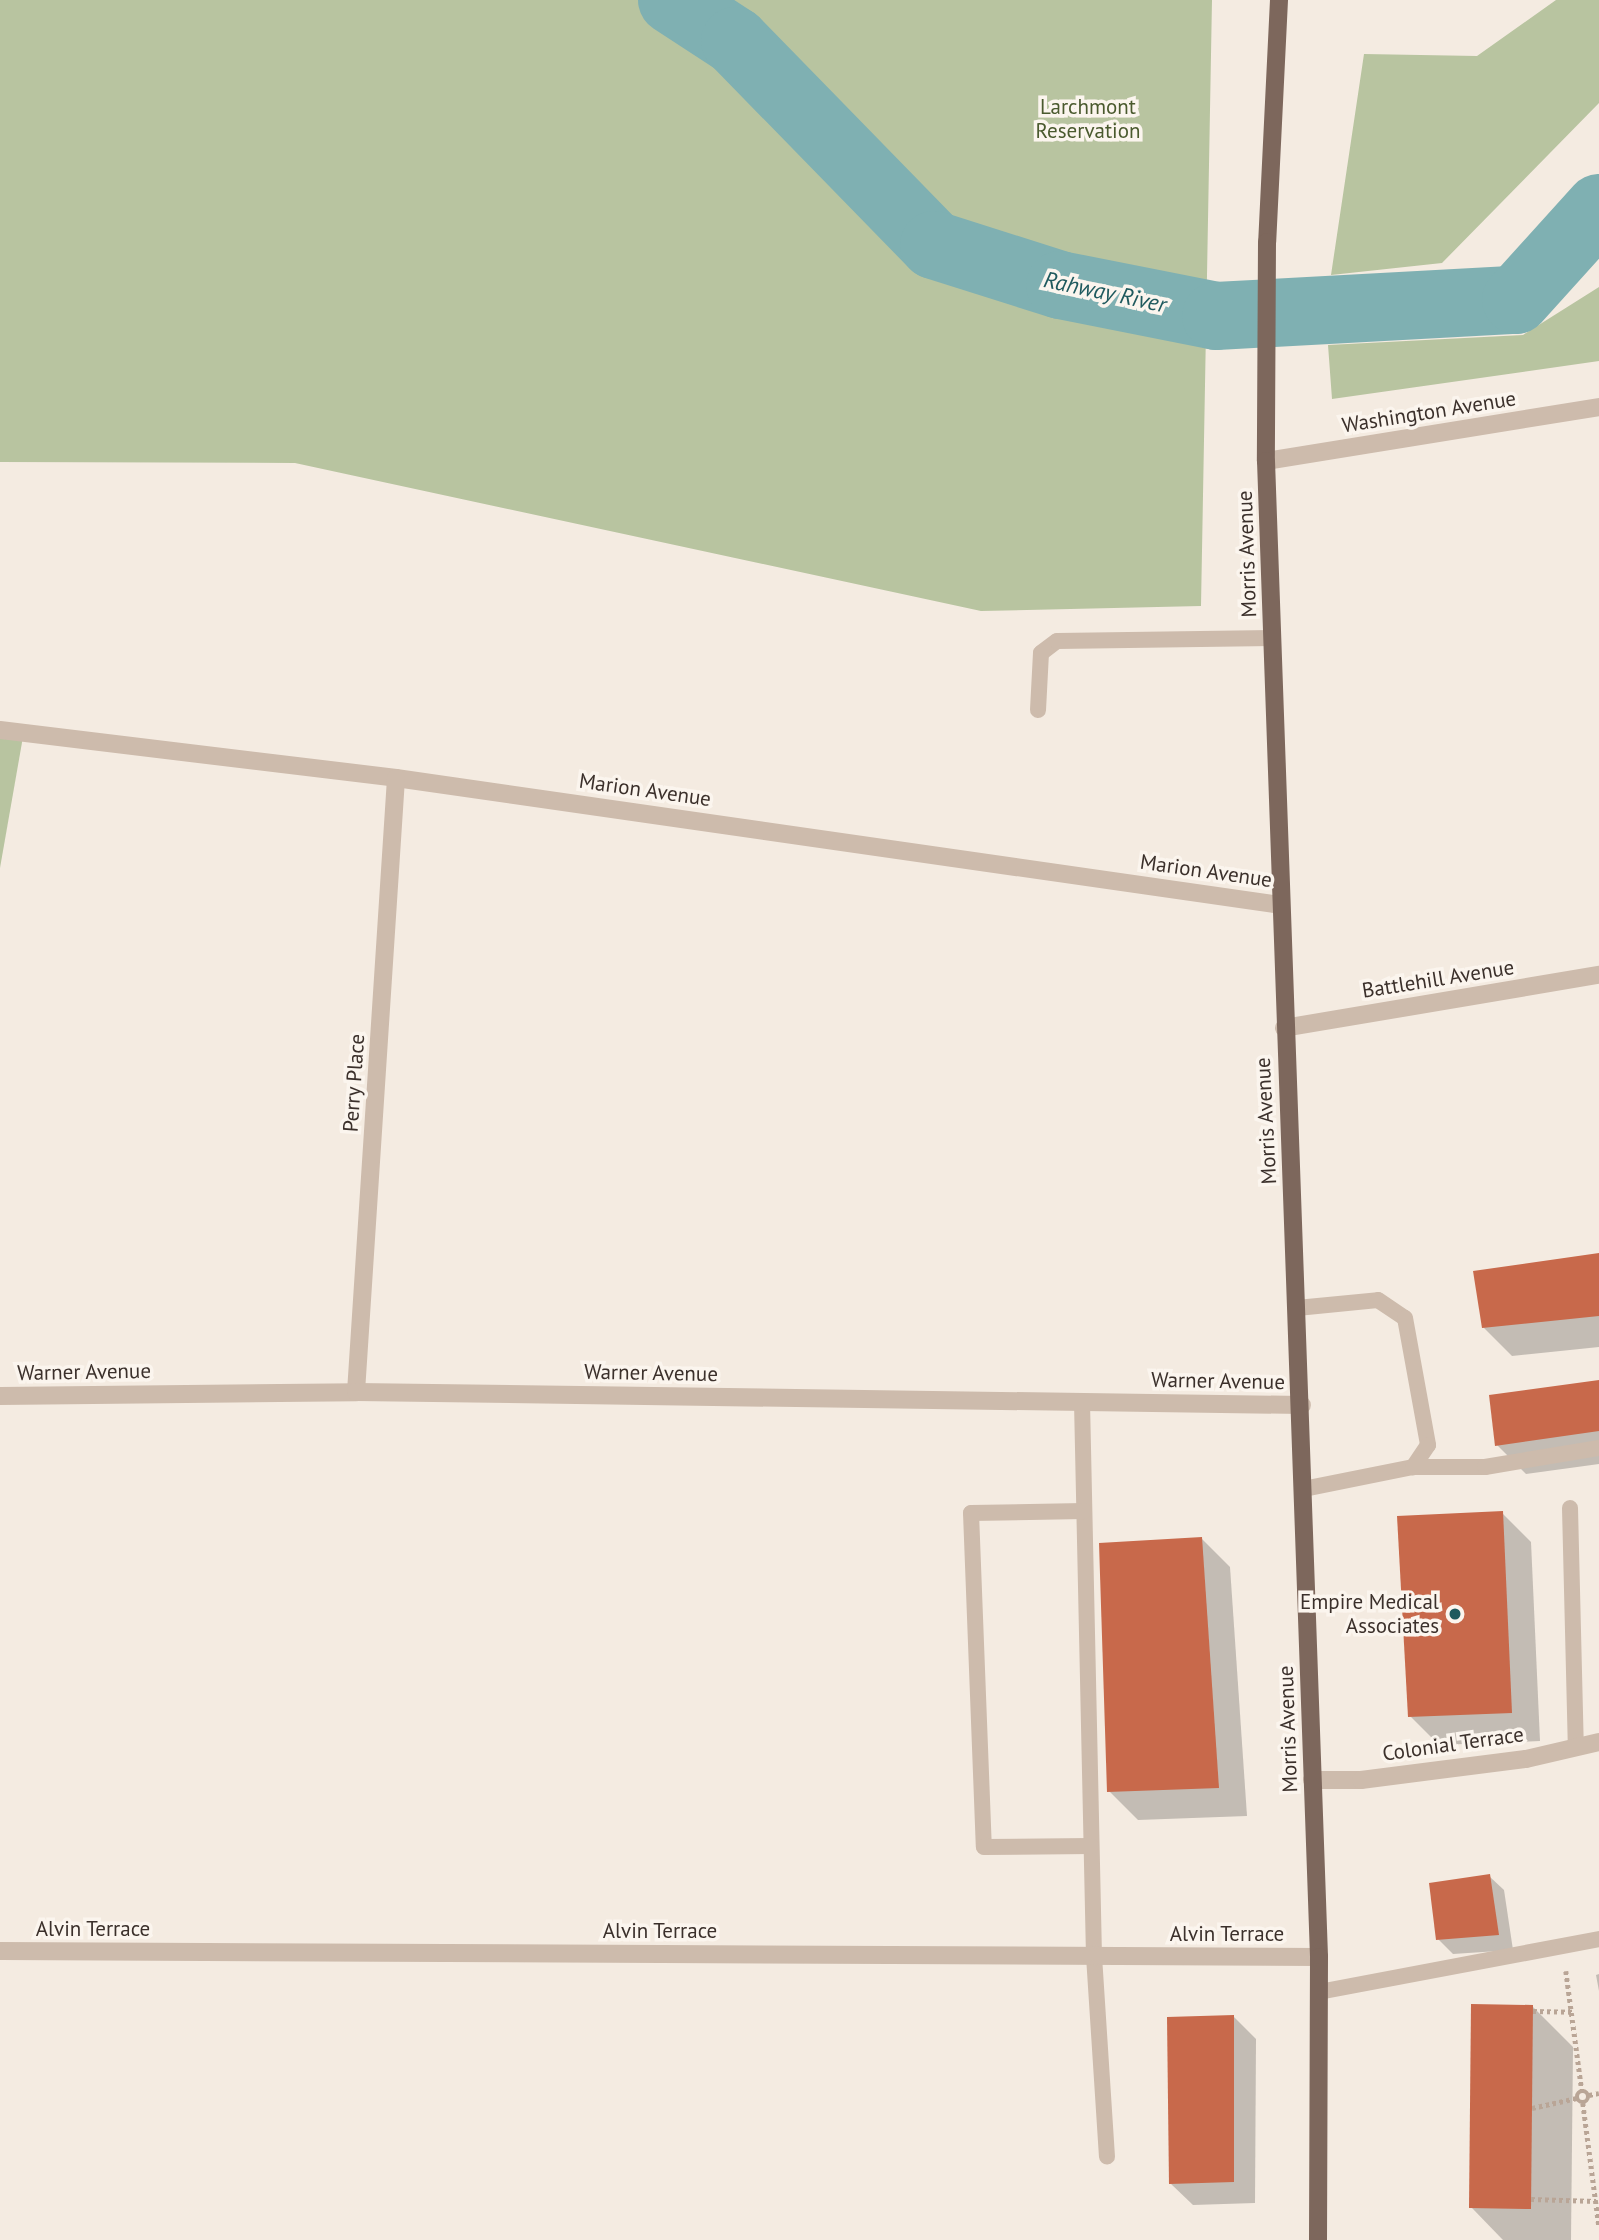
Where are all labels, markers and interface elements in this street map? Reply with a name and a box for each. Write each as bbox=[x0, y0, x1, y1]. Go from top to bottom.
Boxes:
park label: Larchmont Reservation bbox=[1036, 94, 1140, 144]
water label: Rahway River bbox=[1041, 265, 1169, 319]
street label: Washington Avenue bbox=[1340, 386, 1518, 438]
street label: Morris Avenue bbox=[1232, 490, 1262, 618]
street label: Marion Avenue bbox=[577, 768, 713, 812]
street label: Marion Avenue bbox=[1138, 849, 1274, 893]
street label: Battlehill Avenue bbox=[1360, 954, 1516, 1004]
street label: Perry Place bbox=[338, 1033, 370, 1133]
street label: Morris Avenue bbox=[1250, 1057, 1282, 1185]
street label: Warner Avenue bbox=[17, 1358, 151, 1386]
street label: Warner Avenue bbox=[584, 1359, 718, 1387]
street label: Warner Avenue bbox=[1151, 1367, 1285, 1395]
place label: Empire Medical Associates bbox=[1300, 1589, 1439, 1639]
marker: Empire Medical Associates bbox=[1445, 1604, 1465, 1624]
street label: Morris Avenue bbox=[1273, 1665, 1303, 1793]
street label: Colonial Terrace bbox=[1380, 1722, 1526, 1766]
street label: Alvin Terrace bbox=[35, 1916, 151, 1942]
street label: Alvin Terrace bbox=[602, 1918, 718, 1944]
street label: Alvin Terrace bbox=[1169, 1921, 1285, 1947]

